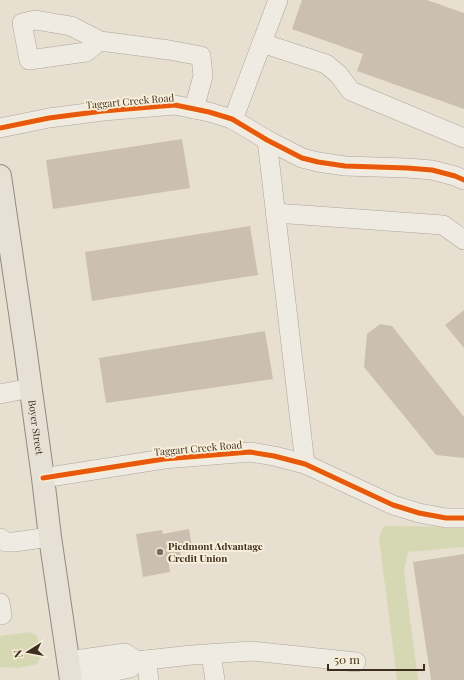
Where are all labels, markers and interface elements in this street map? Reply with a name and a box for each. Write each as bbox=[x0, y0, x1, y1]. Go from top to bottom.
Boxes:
street label: Taggart Creek Road bbox=[85, 90, 175, 112]
street label: Boyer Street bbox=[25, 399, 47, 456]
street label: Taggart Creek Road bbox=[153, 437, 243, 459]
place label: Piedmont Advantage Credit Union bbox=[168, 539, 263, 565]
marker: Piedmont Advantage Credit Union bbox=[155, 547, 165, 557]
north arrow bbox=[8, 632, 48, 672]
scale bar bbox=[328, 646, 424, 672]
text: N bbox=[10, 649, 26, 659]
text: 50 m bbox=[334, 651, 360, 667]

